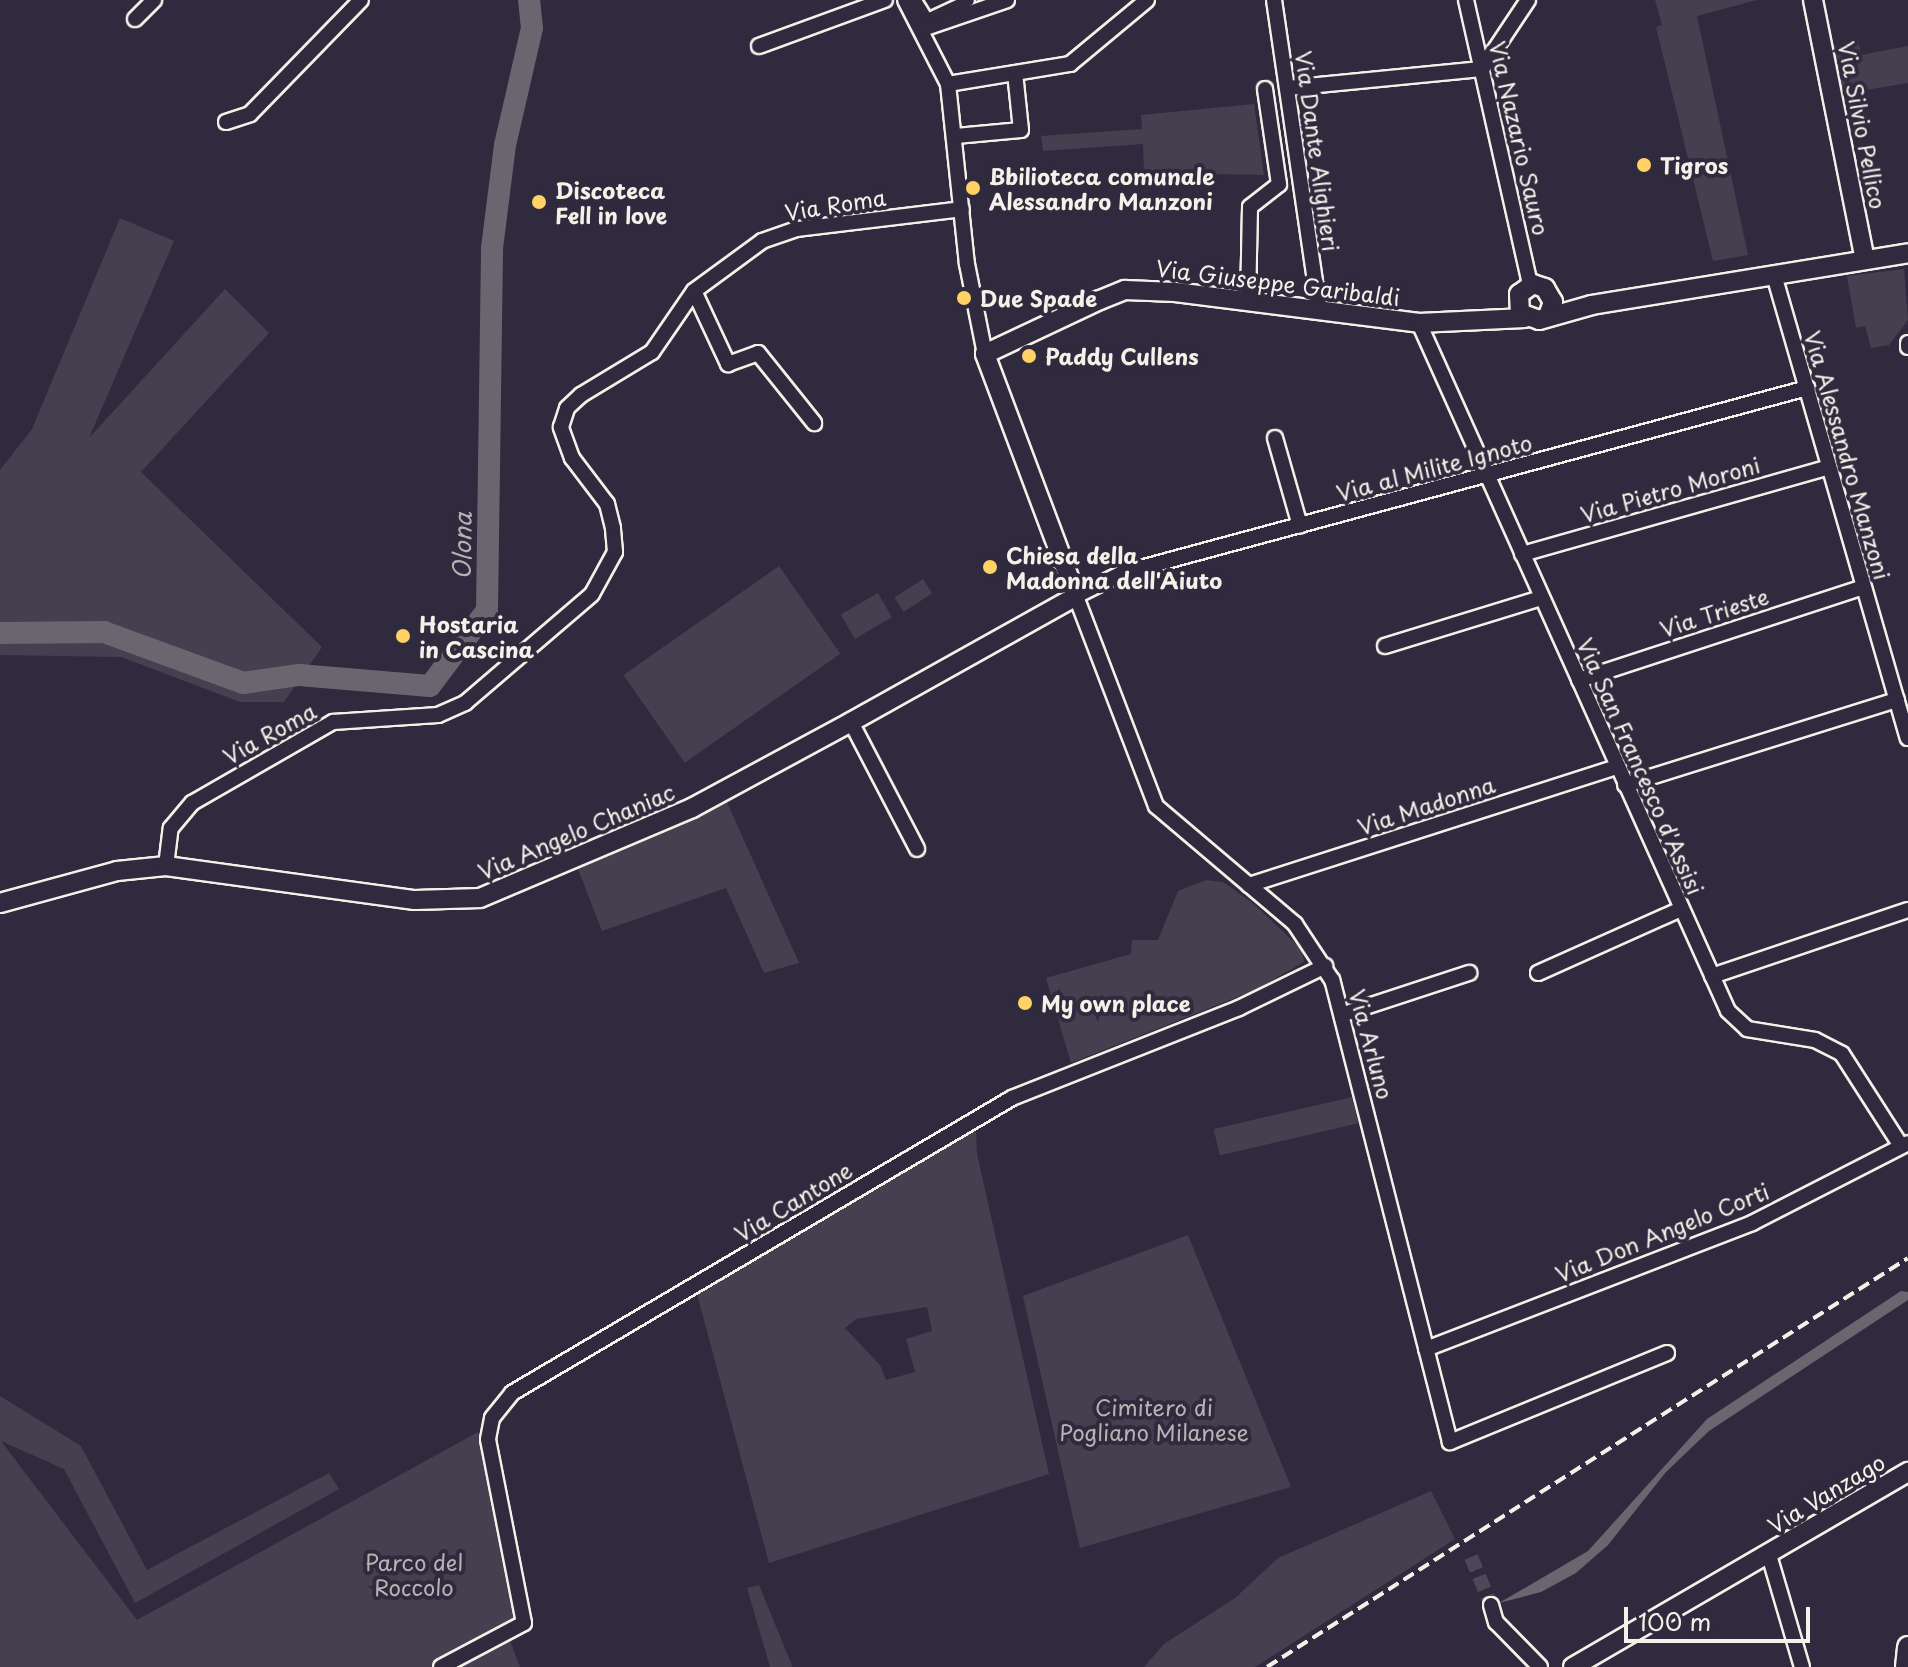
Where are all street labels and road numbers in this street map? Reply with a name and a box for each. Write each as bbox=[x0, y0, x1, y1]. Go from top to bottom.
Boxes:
street label: Via Nazario Sauro bbox=[1485, 39, 1555, 237]
street label: Via Silvio Pellico bbox=[1834, 39, 1892, 211]
street label: Via Dante Alighieri bbox=[1291, 50, 1345, 252]
street label: Via Roma bbox=[783, 183, 887, 225]
street label: Via Giuseppe Garibaldi bbox=[1155, 254, 1401, 310]
street label: Via Alessandro Manzoni bbox=[1800, 328, 1896, 582]
street label: Via al Milite Ignoto bbox=[1334, 428, 1534, 506]
street label: Via Pietro Moroni bbox=[1578, 451, 1762, 527]
street label: Via Trieste bbox=[1657, 582, 1771, 642]
street label: Via San Francesco d'Assisi bbox=[1573, 634, 1709, 898]
street label: Via Roma bbox=[218, 697, 320, 769]
street label: Via Madonna bbox=[1355, 771, 1497, 839]
street label: Via Angelo Chaniac bbox=[474, 778, 678, 884]
street label: Via Arluno bbox=[1345, 986, 1399, 1102]
street label: Via Cantone bbox=[730, 1156, 856, 1246]
street label: Via Don Angelo Corti bbox=[1552, 1177, 1772, 1287]
street label: Via Vanzago bbox=[1763, 1448, 1889, 1538]

